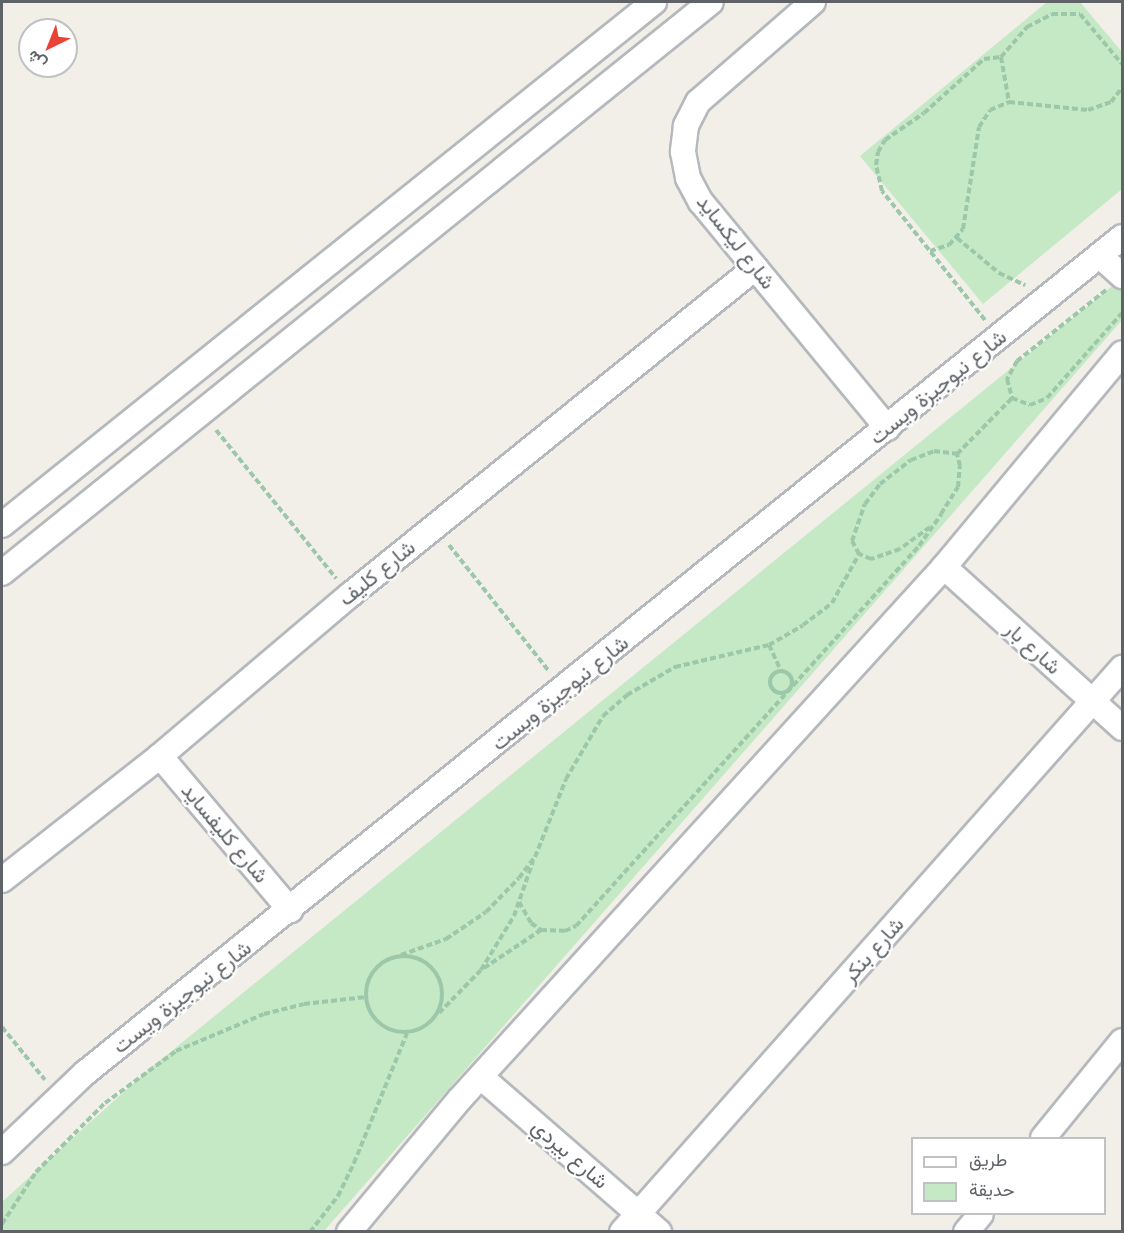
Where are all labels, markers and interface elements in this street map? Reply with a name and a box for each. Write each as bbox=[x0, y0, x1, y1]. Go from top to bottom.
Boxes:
north arrow bbox=[18, 18, 78, 78]
text: ش bbox=[23, 47, 50, 74]
street label: شارع ليكسايد bbox=[691, 190, 781, 294]
street label: شارع نيوجيزة ويست bbox=[864, 324, 1012, 450]
street label: شارع كليف bbox=[334, 535, 420, 611]
street label: شارع بار bbox=[1000, 616, 1066, 680]
street label: شارع نيوجيزة ويست bbox=[486, 630, 634, 756]
street label: شارع كليفسايد bbox=[176, 778, 274, 888]
street label: شارع بنكر bbox=[837, 912, 909, 988]
street label: شارع نيوجيزة ويست bbox=[108, 935, 256, 1059]
street label: شارع بيردي bbox=[526, 1114, 614, 1194]
legend bbox=[911, 1137, 1106, 1215]
text: طريق bbox=[969, 1149, 1007, 1170]
text: حديقة bbox=[969, 1179, 1015, 1200]

